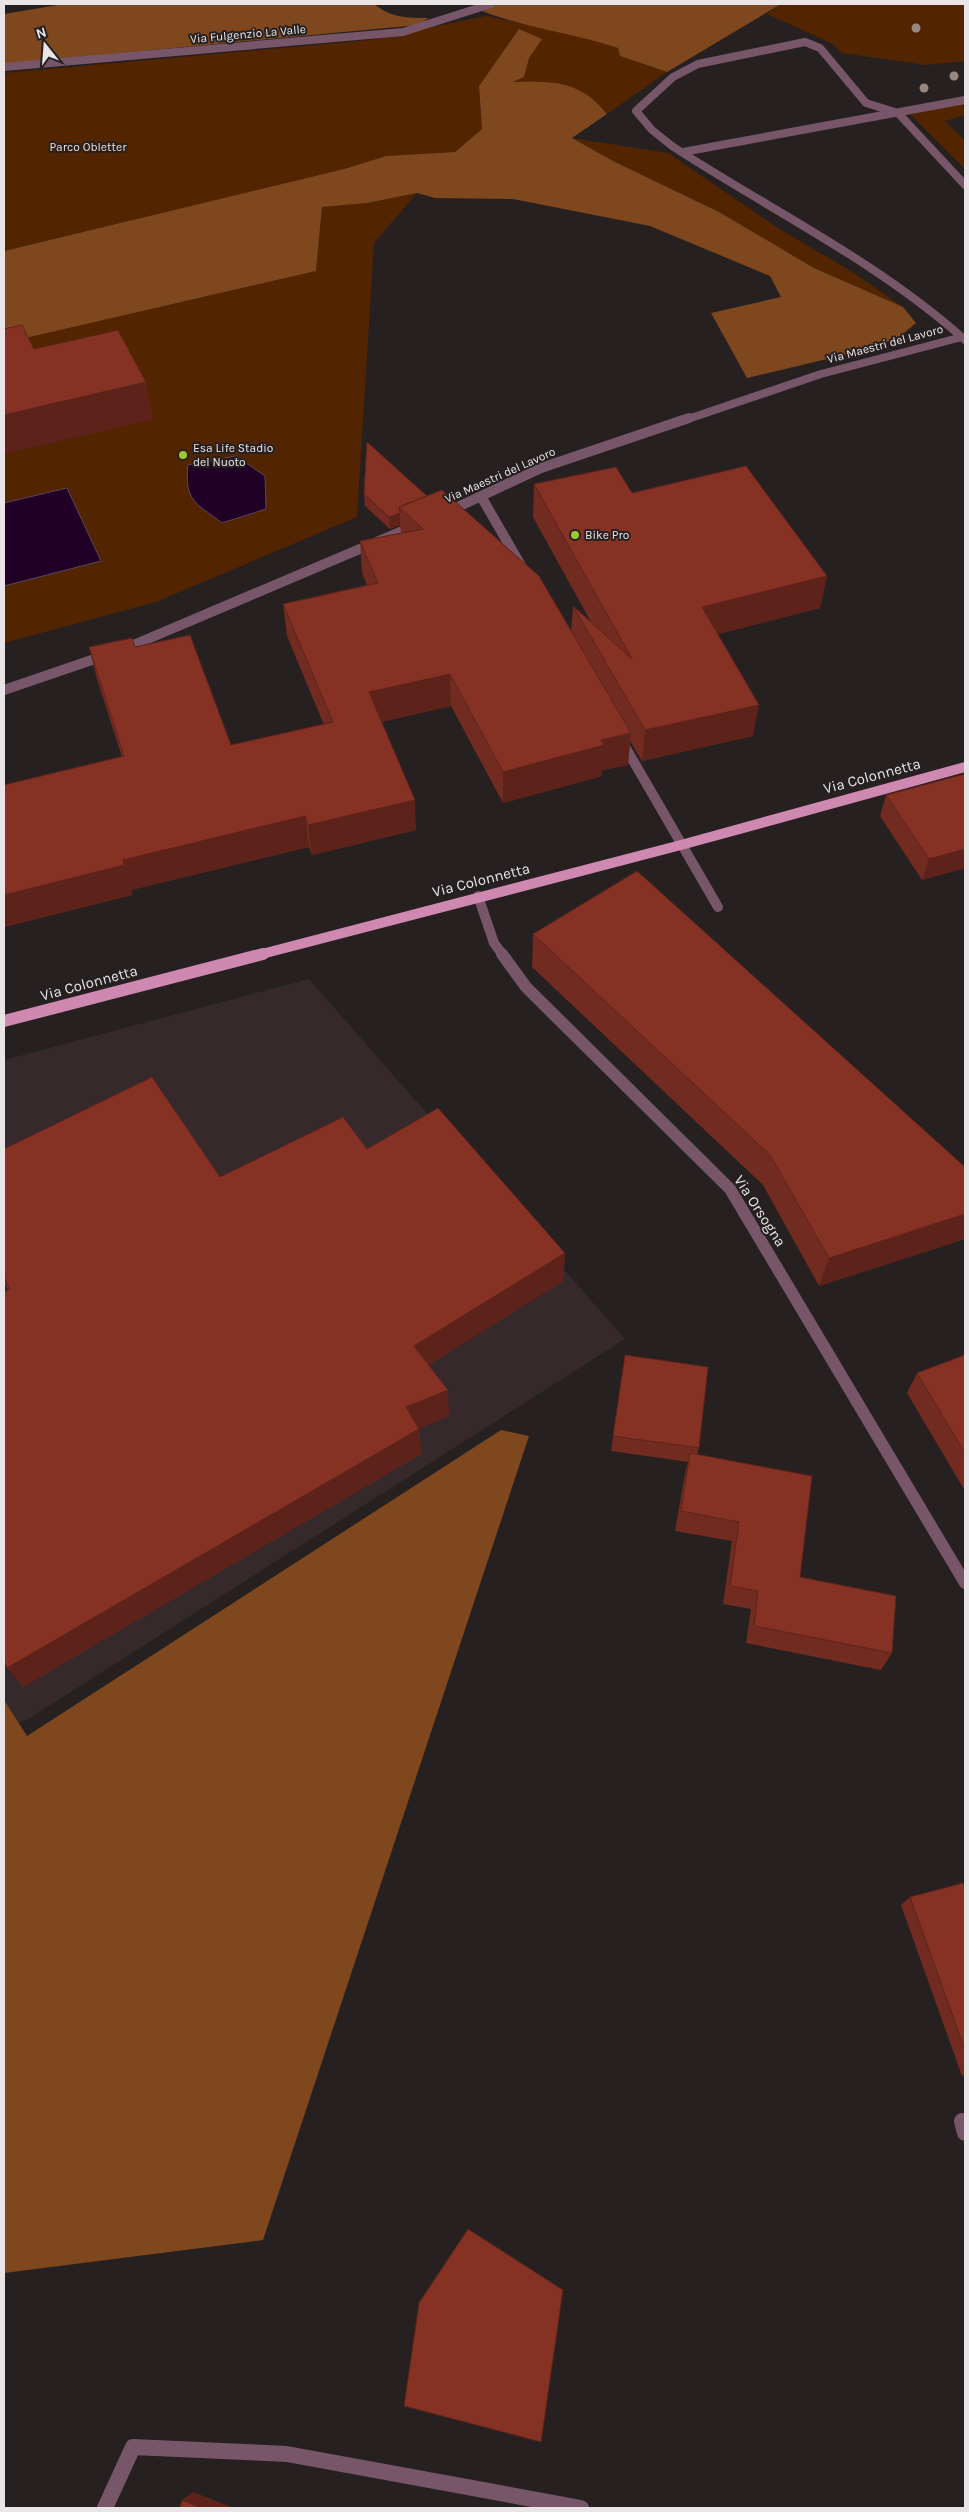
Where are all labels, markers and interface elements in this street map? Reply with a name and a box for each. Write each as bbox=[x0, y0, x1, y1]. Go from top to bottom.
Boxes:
north arrow bbox=[20, 20, 70, 70]
street label: Via Fulgenzio La Valle bbox=[190, 22, 306, 46]
text: N bbox=[34, 23, 49, 43]
park label: Parco Obletter bbox=[49, 140, 127, 154]
street label: Via Maestri del Lavoro bbox=[825, 322, 945, 366]
place label: Esa Life Stadio del Nuoto bbox=[193, 441, 273, 469]
street label: Via Maestri del Lavoro bbox=[443, 444, 557, 506]
marker: Esa Life Stadio del Nuoto bbox=[177, 449, 189, 461]
place label: Bike Pro bbox=[585, 528, 629, 542]
marker: Bike Pro bbox=[569, 529, 581, 541]
street label: Via Colonnetta bbox=[821, 754, 923, 798]
street label: Via Colonnetta bbox=[430, 859, 532, 901]
street label: Via Colonnetta bbox=[38, 961, 140, 1005]
street label: Via Orsogna bbox=[730, 1172, 790, 1250]

